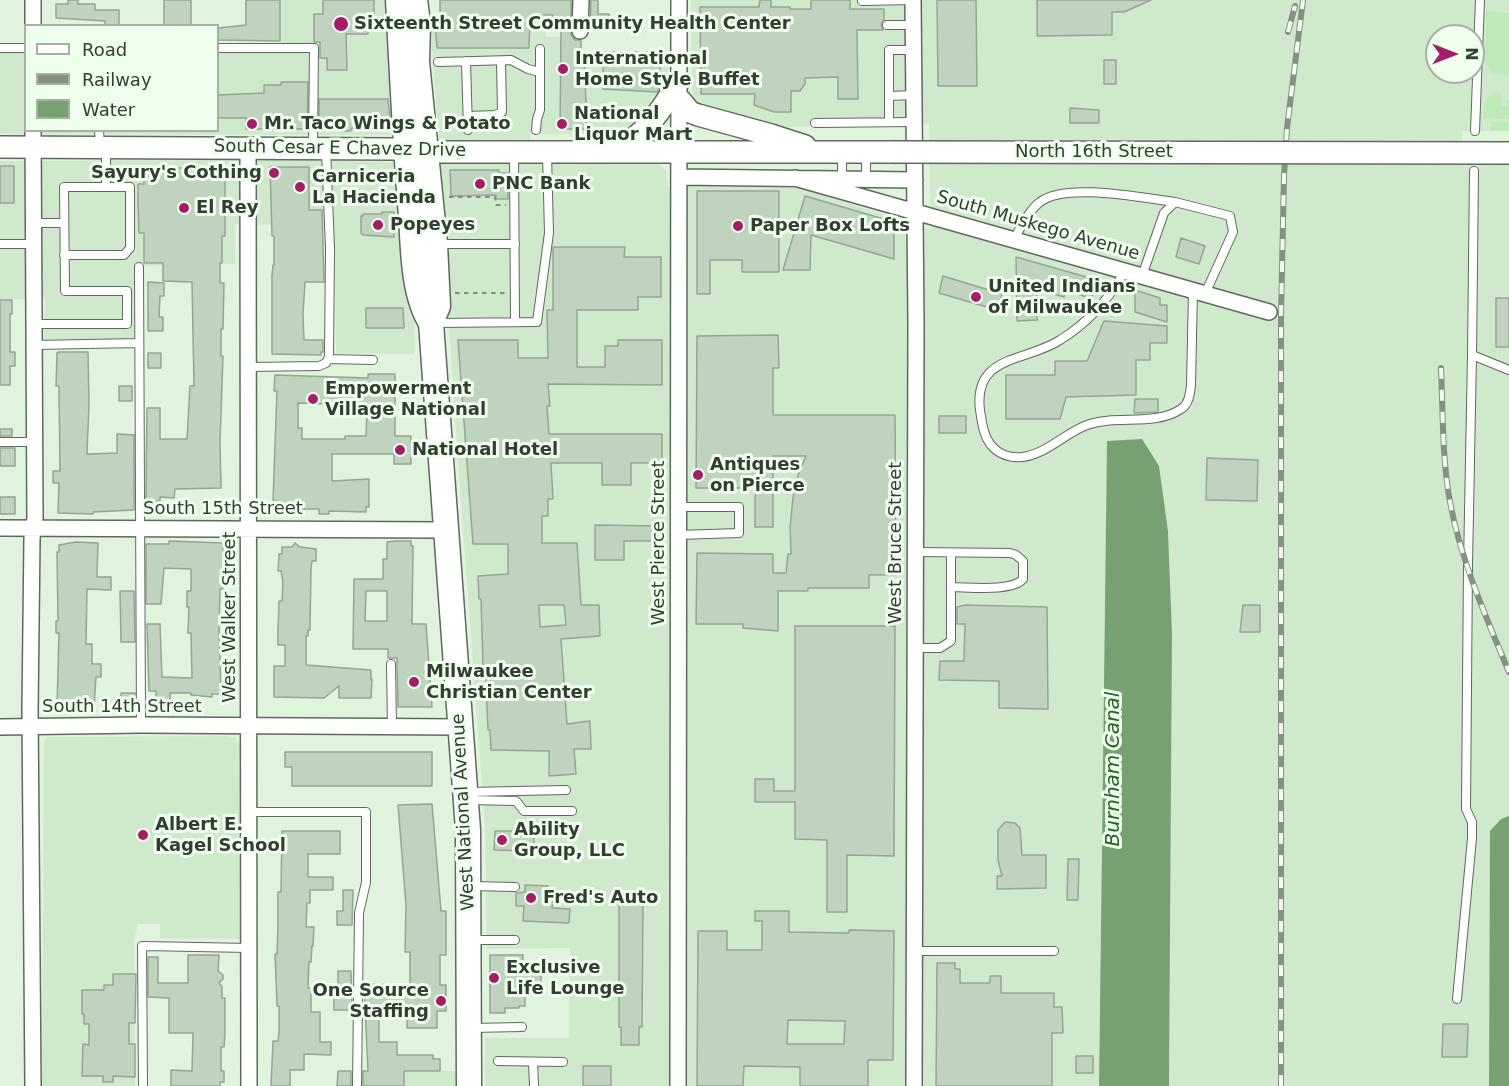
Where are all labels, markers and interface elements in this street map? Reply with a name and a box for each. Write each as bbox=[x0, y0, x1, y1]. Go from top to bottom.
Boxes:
place label: Sixteenth Street Community Health Center bbox=[354, 13, 791, 35]
marker: Sixteenth Street Community Health Center bbox=[332, 15, 350, 33]
legend bbox=[24, 24, 219, 132]
north arrow bbox=[1425, 24, 1485, 84]
text: Road bbox=[82, 39, 127, 60]
text: N bbox=[1462, 47, 1481, 61]
place label: International Home Style Buffet bbox=[575, 48, 760, 90]
marker: International Home Style Buffet bbox=[556, 62, 570, 76]
text: Railway bbox=[82, 69, 152, 90]
text: Water bbox=[82, 99, 135, 120]
place label: National Liquor Mart bbox=[574, 103, 692, 146]
place label: Mr. Taco Wings & Potato bbox=[264, 113, 511, 135]
marker: Mr. Taco Wings & Potato bbox=[245, 117, 259, 131]
marker: National Liquor Mart bbox=[555, 117, 569, 131]
street label: South Cesar E Chavez Drive bbox=[214, 136, 466, 162]
street label: North 16th Street bbox=[1015, 141, 1173, 163]
place label: Sayury's Cothing bbox=[91, 162, 262, 184]
marker: Sayury's Cothing bbox=[267, 166, 281, 180]
place label: Carniceria La Hacienda bbox=[312, 166, 436, 208]
place label: PNC Bank bbox=[492, 173, 590, 195]
marker: PNC Bank bbox=[473, 177, 487, 191]
marker: Carniceria La Hacienda bbox=[293, 180, 307, 194]
street label: South Muskego Avenue bbox=[934, 187, 1142, 265]
place label: El Rey bbox=[196, 197, 259, 219]
marker: El Rey bbox=[177, 201, 191, 215]
place label: Popeyes bbox=[390, 214, 475, 236]
place label: Paper Box Lofts bbox=[750, 215, 910, 237]
marker: Popeyes bbox=[371, 218, 385, 232]
marker: Paper Box Lofts bbox=[731, 219, 745, 233]
place label: United Indians of Milwaukee bbox=[988, 276, 1136, 318]
marker: United Indians of Milwaukee bbox=[969, 290, 983, 304]
place label: Empowerment Village National bbox=[325, 378, 486, 420]
marker: Empowerment Village National bbox=[306, 392, 320, 406]
place label: National Hotel bbox=[412, 439, 558, 461]
marker: National Hotel bbox=[393, 443, 407, 457]
place label: Antiques on Pierce bbox=[710, 454, 805, 496]
street label: West Pierce Street bbox=[648, 461, 670, 625]
street label: West Bruce Street bbox=[885, 462, 907, 624]
marker: Antiques on Pierce bbox=[691, 468, 705, 482]
street label: South 15th Street bbox=[143, 498, 303, 520]
street label: West Walker Street bbox=[219, 531, 241, 703]
place label: Milwaukee Christian Center bbox=[426, 661, 592, 704]
marker: Milwaukee Christian Center bbox=[407, 675, 421, 689]
water label: Burnham Canal bbox=[1102, 692, 1126, 846]
street label: South 14th Street bbox=[42, 696, 202, 718]
street label: West National Avenue bbox=[448, 713, 480, 911]
place label: Albert E. Kagel School bbox=[155, 814, 286, 856]
place label: Ability Group, LLC bbox=[514, 819, 625, 862]
marker: Albert E. Kagel School bbox=[136, 828, 150, 842]
marker: Ability Group, LLC bbox=[495, 833, 509, 847]
place label: Fred's Auto bbox=[543, 887, 658, 909]
marker: Fred's Auto bbox=[524, 891, 538, 905]
place label: Exclusive Life Lounge bbox=[506, 957, 625, 1000]
marker: Exclusive Life Lounge bbox=[487, 971, 501, 985]
place label: One Source Staffing bbox=[313, 980, 429, 1022]
marker: One Source Staffing bbox=[434, 994, 448, 1008]

